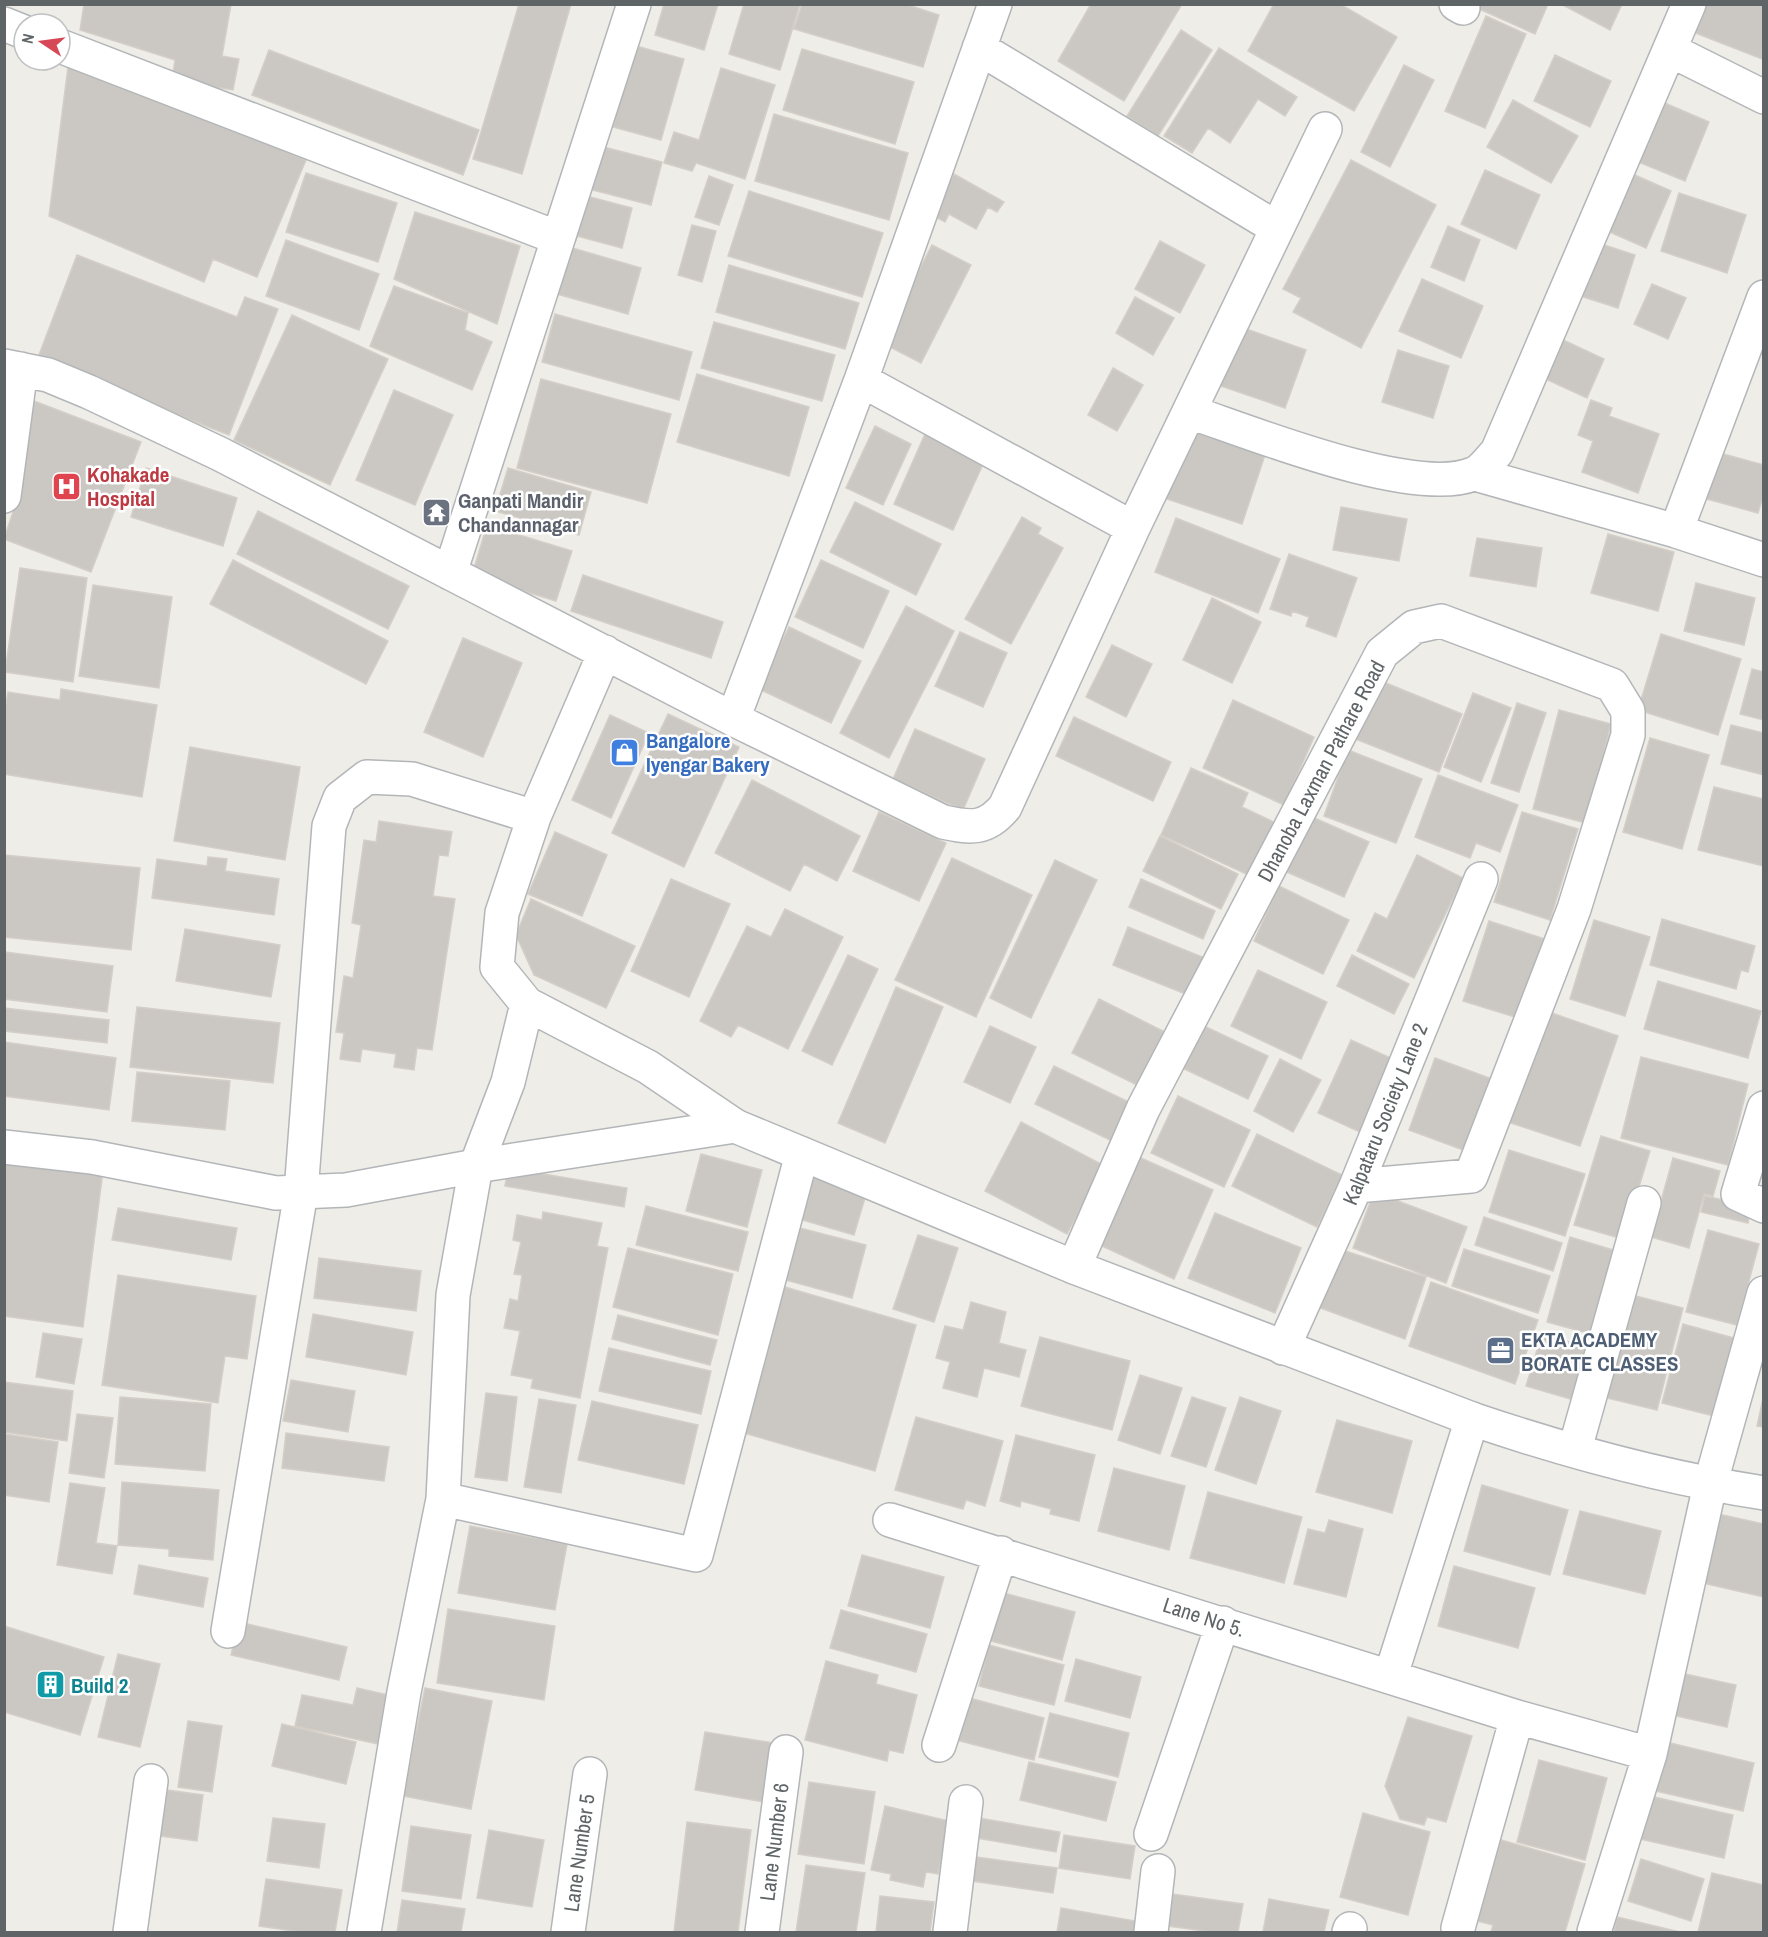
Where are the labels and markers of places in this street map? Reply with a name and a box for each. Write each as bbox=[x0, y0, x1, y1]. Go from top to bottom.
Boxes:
place label: Kohakade Hospital bbox=[87, 460, 169, 513]
hospital icon: Kohakade Hospital bbox=[50, 470, 82, 502]
place label: Ganpati Mandir Chandannagar bbox=[458, 486, 584, 539]
temple icon: Ganpati Mandir Chandannagar bbox=[421, 496, 453, 528]
place label: Bangalore Iyengar Bakery bbox=[646, 726, 770, 779]
shop icon: Bangalore Iyengar Bakery bbox=[609, 736, 641, 768]
place label: EKTA ACADEMY BORATE CLASSES bbox=[1521, 1325, 1679, 1378]
office icon: EKTA ACADEMY BORATE CLASSES bbox=[1484, 1335, 1516, 1367]
building icon: Build 2 bbox=[34, 1669, 66, 1701]
place label: Build 2 bbox=[71, 1671, 128, 1700]

